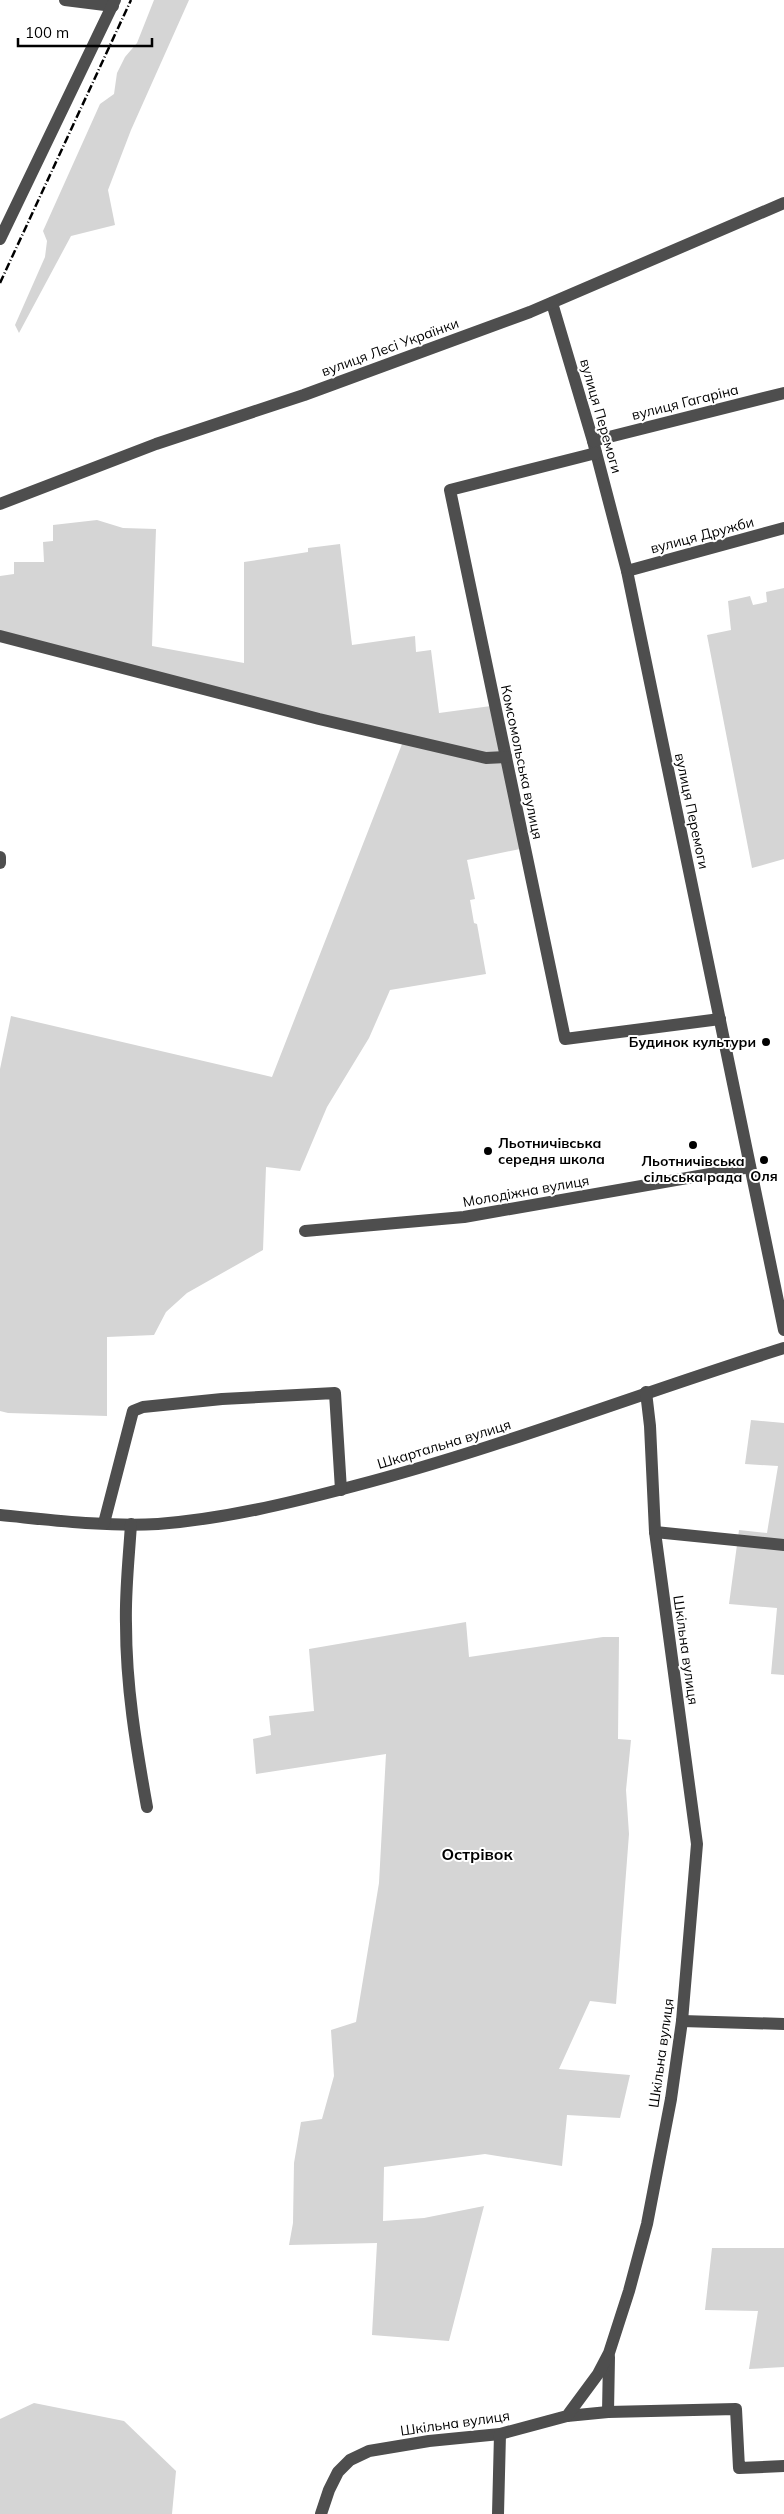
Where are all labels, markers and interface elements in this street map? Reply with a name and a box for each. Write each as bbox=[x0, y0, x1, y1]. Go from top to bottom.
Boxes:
scale bar bbox=[18, 15, 151, 47]
text: 100 m bbox=[25, 23, 69, 42]
street label: вулиця Лесі Українки bbox=[319, 314, 461, 380]
street label: вулиця Перемоги bbox=[576, 357, 626, 475]
street label: вулиця Гагаріна bbox=[630, 380, 740, 424]
street label: вулиця Дружби bbox=[648, 513, 756, 557]
street label: Комсомольська вулиця bbox=[497, 683, 547, 841]
street label: вулиця Перемоги bbox=[671, 751, 713, 871]
place label: Будинок культури bbox=[629, 1033, 756, 1051]
marker: Будинок культури bbox=[760, 1036, 772, 1048]
place label: Льотничівська середня школа bbox=[498, 1134, 605, 1168]
marker: Льотничівська сільська рада bbox=[687, 1139, 699, 1151]
marker: Льотничівська середня школа bbox=[482, 1145, 494, 1157]
place label: Льотничівська сільська рада bbox=[641, 1152, 745, 1186]
marker: Оля bbox=[758, 1154, 770, 1166]
place label: Оля bbox=[750, 1167, 778, 1185]
street label: Молодіжна вулиця bbox=[461, 1171, 591, 1211]
street label: Шкартальна вулиця bbox=[375, 1415, 513, 1473]
street label: Шкільна вулиця bbox=[669, 1594, 703, 1706]
district label: Острівок bbox=[441, 1844, 514, 1864]
street label: Шкільна вулиця bbox=[644, 1997, 678, 2109]
street label: Шкільна вулиця bbox=[399, 2406, 511, 2440]

